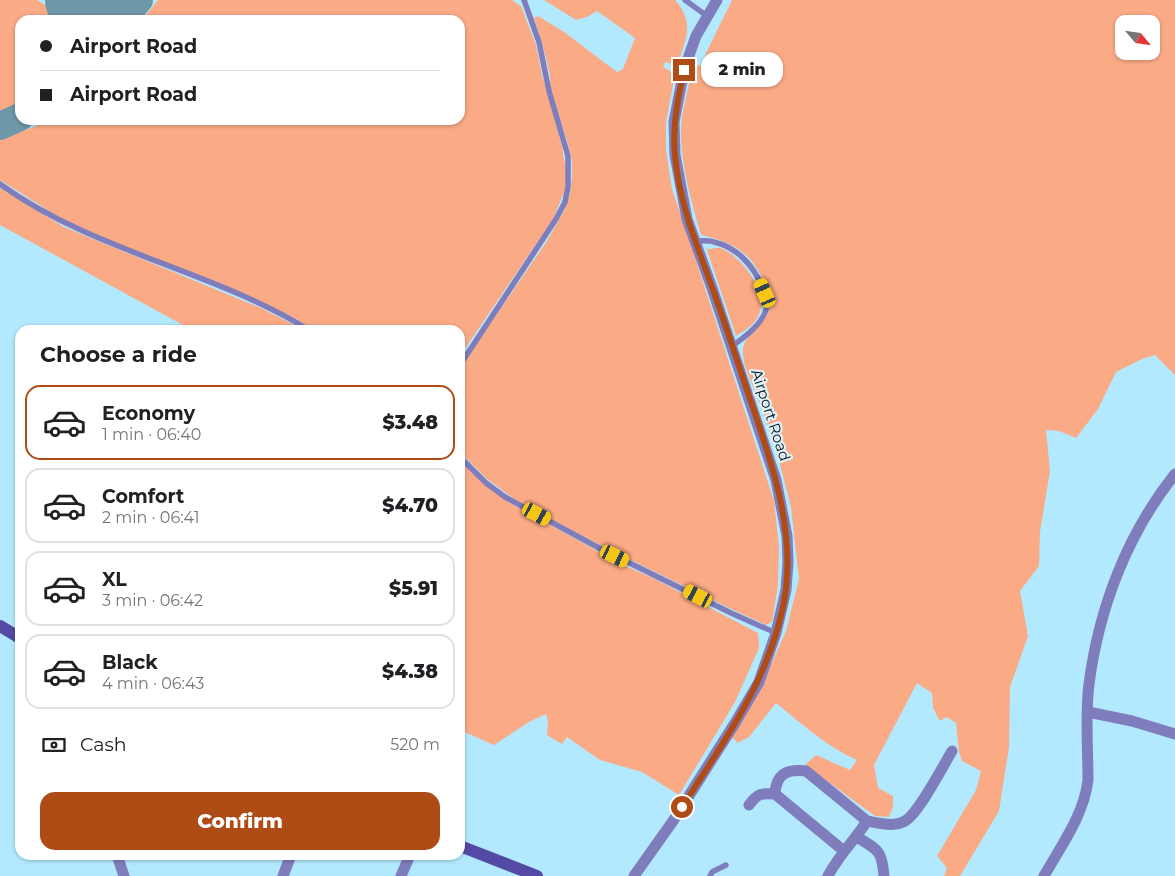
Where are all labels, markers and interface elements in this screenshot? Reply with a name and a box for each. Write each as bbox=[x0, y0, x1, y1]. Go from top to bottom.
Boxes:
north arrow bbox=[1115, 15, 1160, 60]
map controls bbox=[1115, 15, 1160, 60]
text: Airport Road bbox=[70, 35, 197, 58]
callout: 2 min bbox=[702, 52, 784, 88]
route end bbox=[673, 59, 695, 81]
text: 2 min bbox=[718, 60, 766, 79]
text: Airport Road bbox=[70, 83, 197, 106]
car bbox=[752, 276, 777, 310]
text: Choose a ride bbox=[40, 341, 197, 368]
street label: Airport Road bbox=[747, 367, 795, 463]
icon: car bbox=[42, 400, 87, 445]
text: Economy bbox=[102, 402, 195, 425]
text: $3.48 bbox=[383, 411, 438, 434]
text: 1 min · 06:40 bbox=[102, 425, 201, 444]
icon: car bbox=[42, 483, 87, 528]
text: Comfort bbox=[102, 485, 184, 508]
text: $4.70 bbox=[382, 494, 438, 517]
car bbox=[520, 500, 553, 528]
text: 2 min · 06:41 bbox=[102, 508, 199, 527]
car bbox=[598, 543, 631, 569]
icon: car bbox=[42, 566, 87, 611]
text: XL bbox=[102, 568, 127, 591]
text: $5.91 bbox=[389, 577, 438, 600]
car bbox=[681, 583, 714, 609]
text: 3 min · 06:42 bbox=[102, 591, 203, 610]
icon: car bbox=[42, 649, 87, 694]
text: Black bbox=[102, 651, 158, 674]
text: $4.38 bbox=[382, 660, 438, 683]
text: 4 min · 06:43 bbox=[102, 674, 204, 693]
icon: cash bbox=[40, 731, 68, 759]
text: Cash bbox=[80, 733, 127, 756]
text: 520 m bbox=[390, 735, 440, 754]
button: Confirm bbox=[40, 792, 440, 850]
route start bbox=[671, 796, 693, 818]

